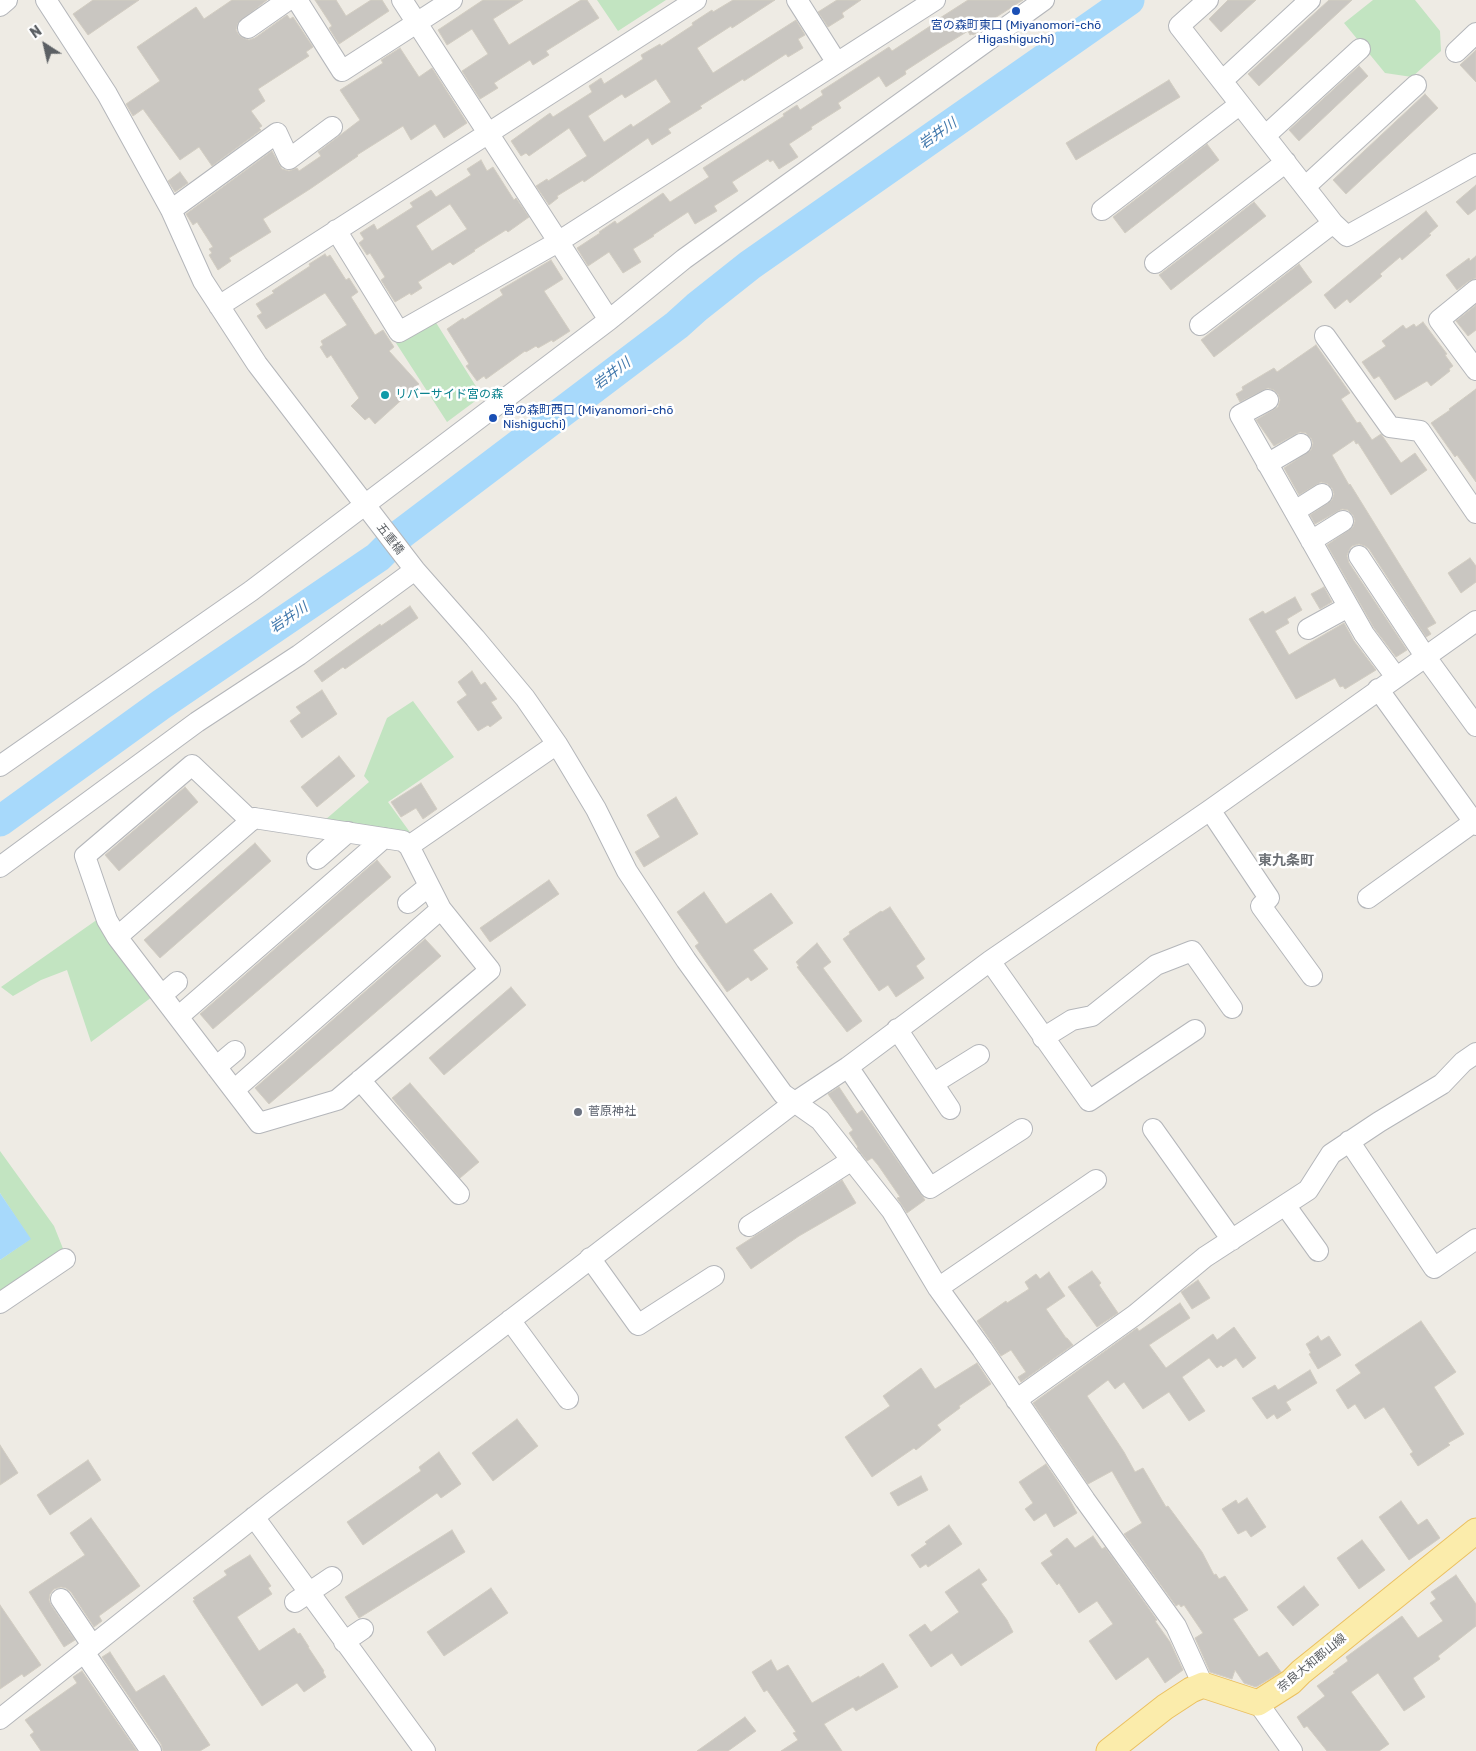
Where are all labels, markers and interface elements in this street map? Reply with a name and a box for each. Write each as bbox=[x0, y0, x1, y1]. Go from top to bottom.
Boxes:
marker: 宮の森町東口 (Miyanomori-chō Higashiguchi) bbox=[1010, 5, 1022, 17]
place label: 宮の森町東口 (Miyanomori-chō Higashiguchi) bbox=[931, 19, 1101, 47]
north arrow bbox=[20, 20, 70, 70]
text: N bbox=[27, 22, 45, 42]
water label: 岩井川 bbox=[916, 115, 960, 153]
water label: 岩井川 bbox=[590, 355, 634, 393]
place label: リバーサイド宮の森 bbox=[395, 388, 503, 402]
marker: リバーサイド宮の森 bbox=[379, 389, 391, 401]
place label: 宮の森町西口 (Miyanomori-chō Nishiguchi) bbox=[503, 404, 673, 432]
marker: 宮の森町西口 (Miyanomori-chō Nishiguchi) bbox=[487, 412, 499, 424]
street label: 五重橋 bbox=[373, 520, 407, 558]
water label: 岩井川 bbox=[267, 599, 311, 637]
district label: 東九条町 bbox=[1258, 853, 1314, 869]
place label: 菅原神社 bbox=[588, 1105, 636, 1119]
marker: 菅原神社 bbox=[572, 1106, 584, 1118]
street label: 奈良大和郡山線 bbox=[1275, 1631, 1349, 1695]

